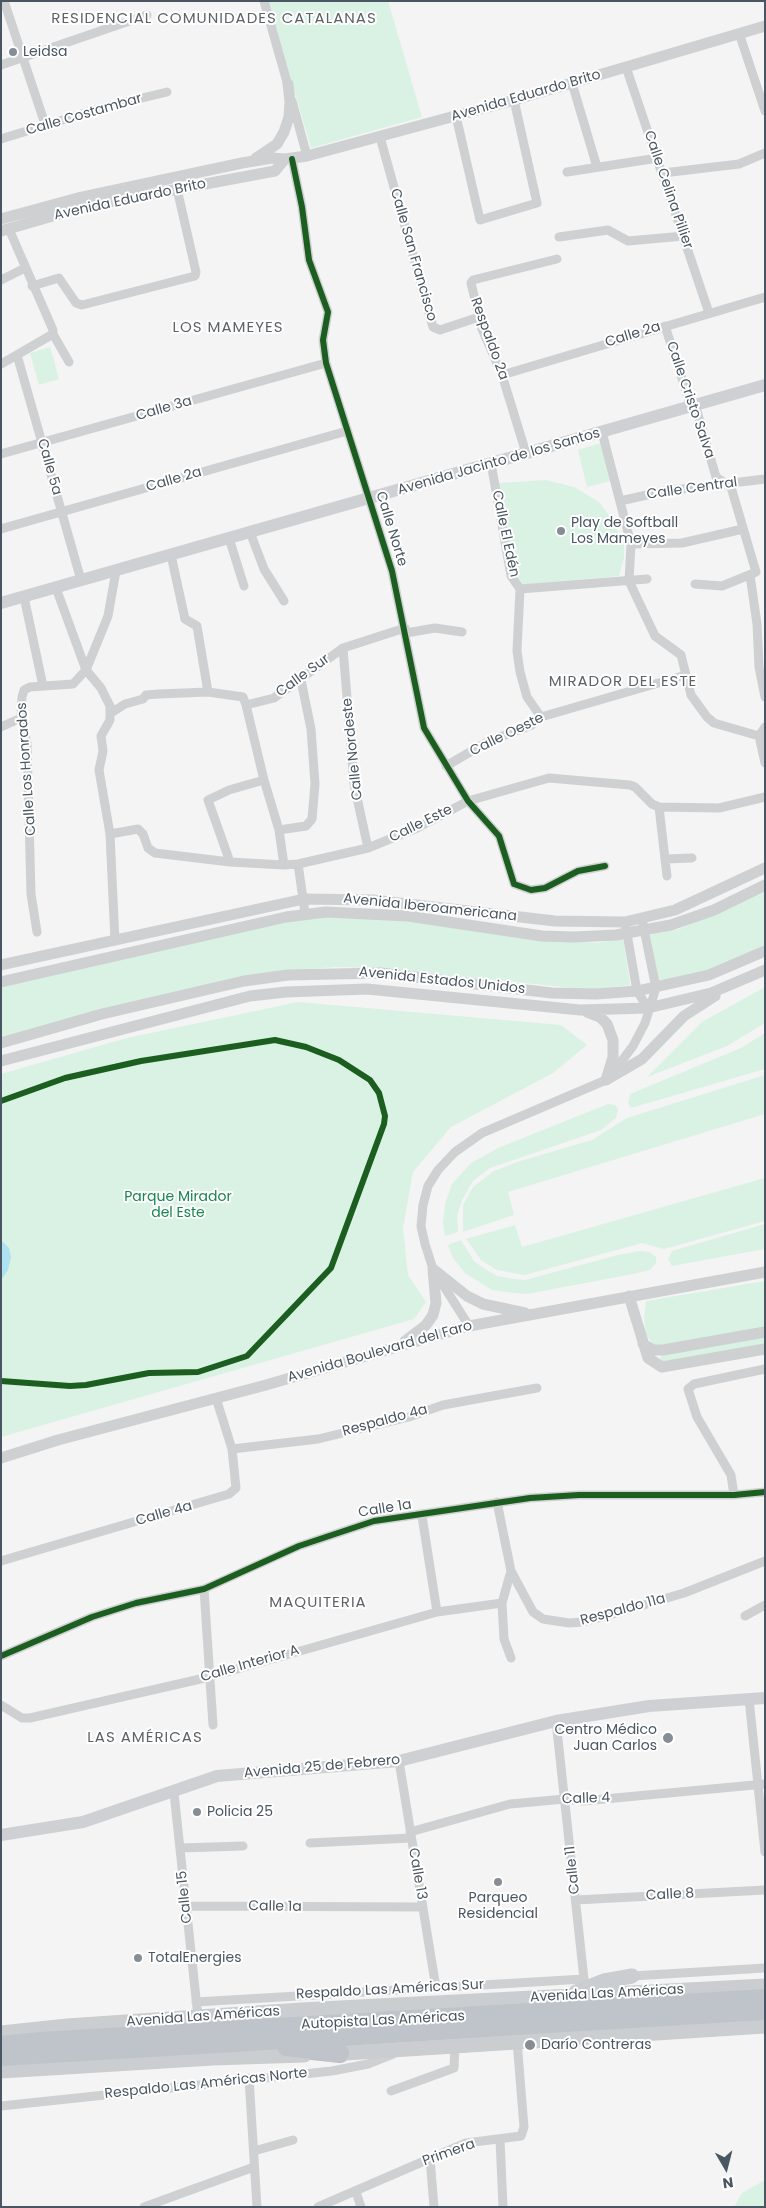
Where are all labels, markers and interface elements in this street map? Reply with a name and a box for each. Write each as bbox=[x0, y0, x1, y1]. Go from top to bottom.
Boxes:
district label: RESIDENCIAL COMUNIDADES CATALANAS bbox=[47, 10, 381, 28]
place label: Leidsa bbox=[23, 44, 67, 60]
marker: Leidsa bbox=[7, 46, 19, 58]
street label: Avenida Eduardo Brito bbox=[449, 67, 603, 125]
street label: Calle Costambar bbox=[24, 90, 144, 140]
street label: Calle Celina Pillier bbox=[640, 129, 696, 251]
street label: Avenida Eduardo Brito bbox=[53, 176, 207, 224]
street label: Calle San Francisco bbox=[386, 187, 440, 323]
street label: Respaldo 2a bbox=[466, 295, 512, 383]
district label: LOS MAMEYES bbox=[171, 319, 285, 337]
street label: Calle 2a bbox=[603, 319, 663, 351]
street label: Calle Cristo Salva bbox=[662, 339, 718, 461]
street label: Calle 3a bbox=[134, 393, 194, 425]
street label: Avenida Jacinto de los Santos bbox=[396, 425, 602, 499]
street label: Calle 5a bbox=[33, 437, 65, 497]
street label: Calle 2a bbox=[144, 464, 204, 496]
street label: Calle Central bbox=[646, 474, 738, 504]
street label: Calle El Edén bbox=[488, 489, 522, 579]
street label: Calle Norte bbox=[372, 490, 410, 568]
place label: Play de Softball Los Mameyes bbox=[571, 515, 678, 548]
marker: Play de Softball Los Mameyes bbox=[555, 525, 567, 537]
street label: Calle Sur bbox=[273, 651, 333, 701]
district label: MIRADOR DEL ESTE bbox=[547, 673, 699, 691]
street label: Calle Nordeste bbox=[339, 697, 367, 801]
street label: Calle Los Honrados bbox=[14, 702, 40, 836]
street label: Calle Oeste bbox=[467, 710, 547, 760]
street label: Calle Este bbox=[387, 802, 455, 846]
street label: Avenida Iberoamericana bbox=[342, 891, 518, 925]
street label: Avenida Estados Unidos bbox=[358, 964, 526, 998]
park label: Parque Mirador del Este bbox=[124, 1189, 232, 1222]
street label: Avenida Boulevard del Faro bbox=[286, 1318, 474, 1386]
street label: Respaldo 4a bbox=[341, 1402, 429, 1440]
street label: Calle 1a bbox=[357, 1497, 413, 1521]
street label: Calle 4a bbox=[134, 1498, 194, 1530]
street label: Respaldo 11a bbox=[579, 1591, 667, 1629]
district label: MAQUITERIA bbox=[268, 1594, 368, 1612]
street label: Calle Interior A bbox=[199, 1642, 301, 1686]
place label: Centro Médico Juan Carlos bbox=[554, 1722, 657, 1754]
district label: LAS AMÉRICAS bbox=[86, 1729, 204, 1747]
marker: Centro Médico Juan Carlos bbox=[661, 1731, 675, 1745]
street label: Avenida 25 de Febrero bbox=[243, 1752, 401, 1782]
street label: Calle 4 bbox=[562, 1790, 610, 1808]
place label: Policia 25 bbox=[207, 1804, 273, 1820]
marker: Policia 25 bbox=[191, 1806, 203, 1818]
street label: Calle 11 bbox=[562, 1845, 584, 1895]
street label: Calle 13 bbox=[404, 1847, 430, 1901]
street label: Calle 15 bbox=[174, 1870, 196, 1924]
marker: Parqueo Residencial bbox=[492, 1876, 504, 1888]
street label: Calle 8 bbox=[645, 1885, 695, 1905]
place label: Parqueo Residencial bbox=[458, 1890, 538, 1922]
street label: Calle 1a bbox=[248, 1898, 302, 1916]
place label: TotalEnergies bbox=[148, 1950, 241, 1966]
marker: TotalEnergies bbox=[132, 1952, 144, 1964]
street label: Respaldo Las Américas Sur bbox=[296, 1977, 484, 2003]
street label: Avenida Las Américas bbox=[530, 1982, 684, 2006]
street label: Avenida Las Américas bbox=[126, 2003, 280, 2031]
street label: Autopista Las Américas bbox=[301, 2008, 465, 2034]
place label: Darío Contreras bbox=[541, 2037, 651, 2053]
marker: Darío Contreras bbox=[523, 2038, 537, 2052]
street label: Respaldo Las Américas Norte bbox=[104, 2065, 308, 2103]
street label: Primera bbox=[420, 2136, 478, 2170]
north arrow bbox=[701, 2143, 751, 2193]
text: N bbox=[721, 2172, 735, 2193]

